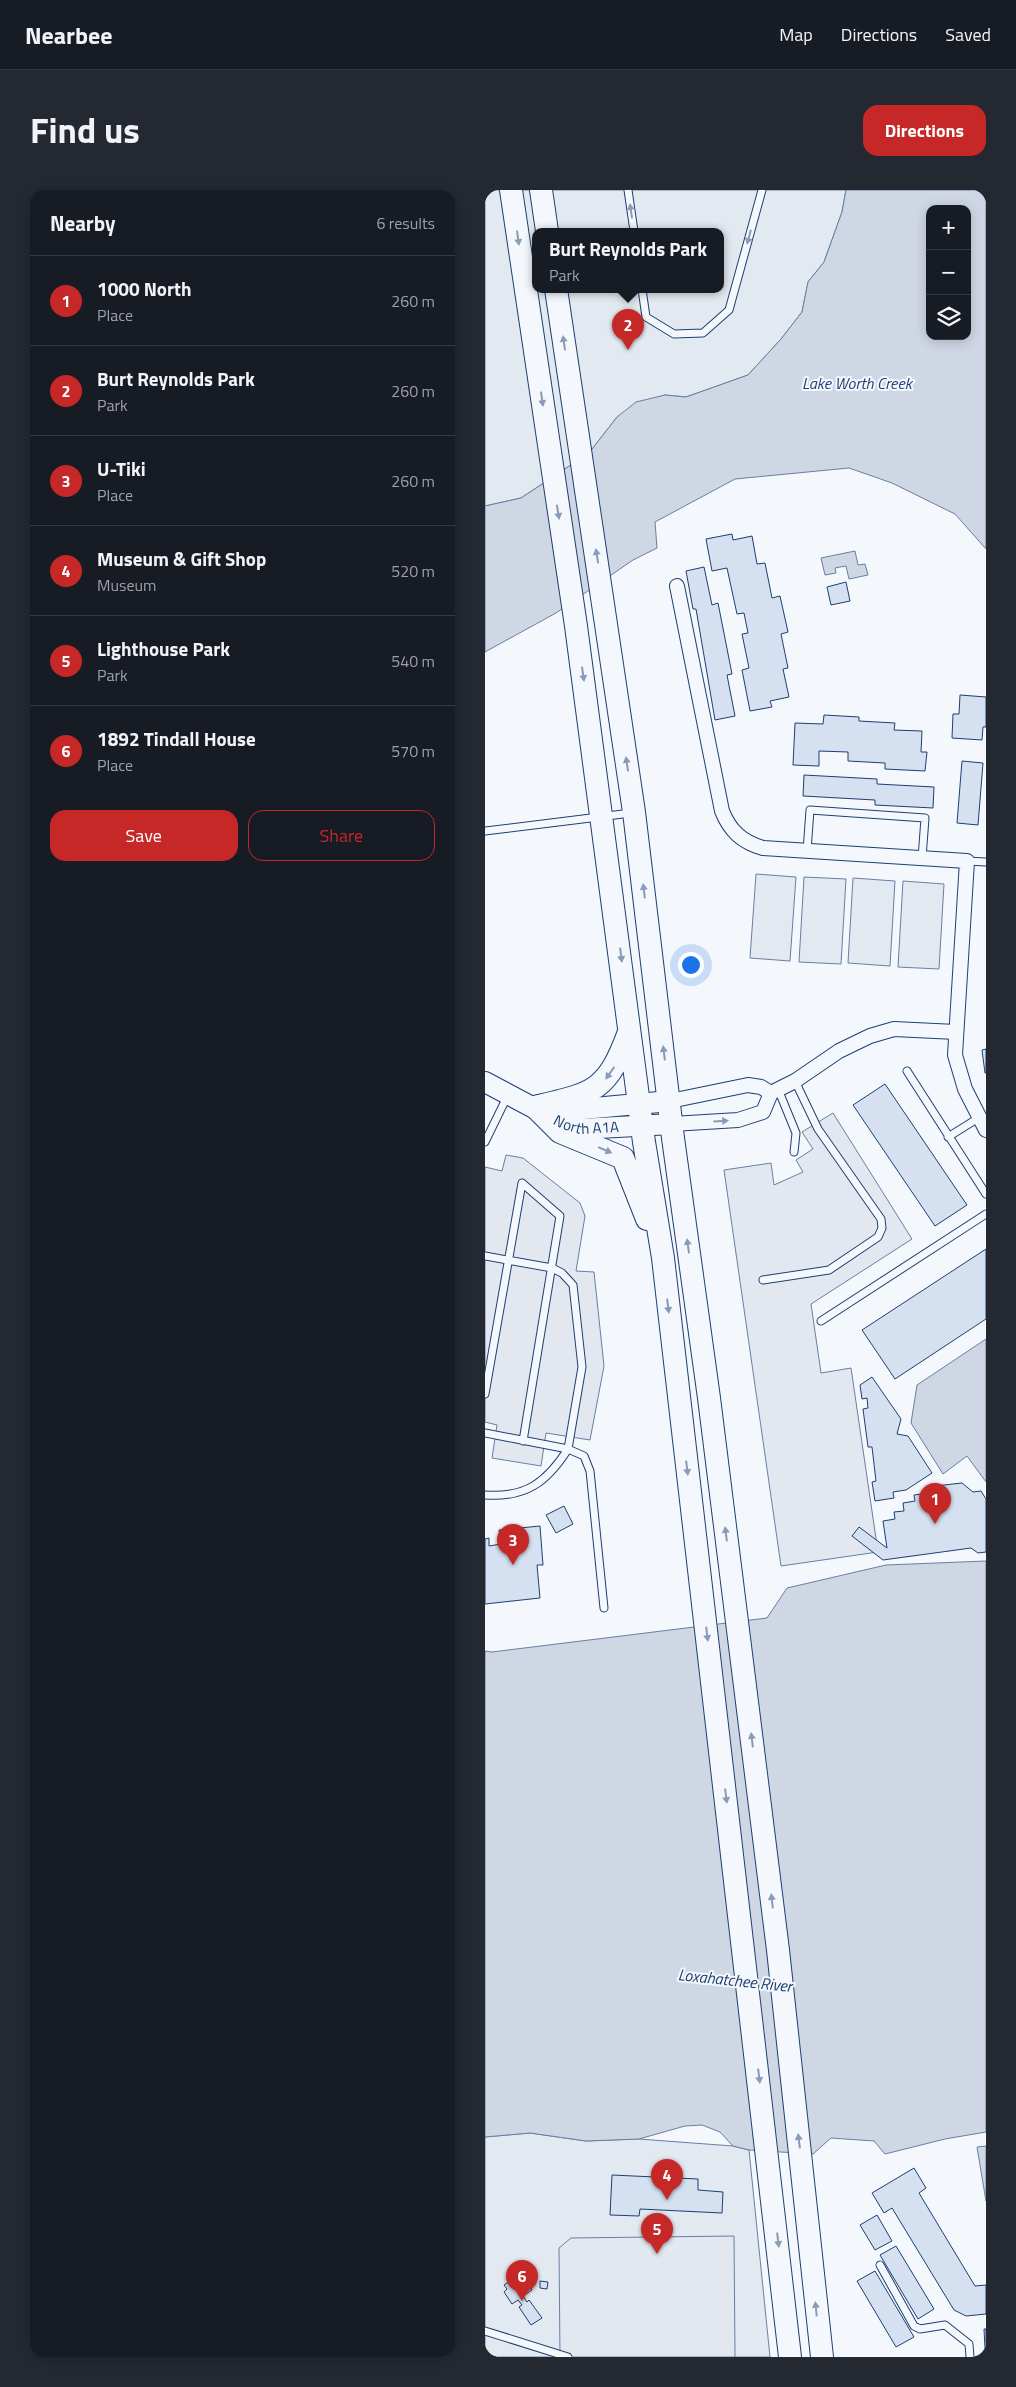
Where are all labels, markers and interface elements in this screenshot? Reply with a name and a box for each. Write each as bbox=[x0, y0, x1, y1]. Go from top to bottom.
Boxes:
text: Nearbee bbox=[25, 17, 112, 53]
text: Map bbox=[779, 21, 813, 48]
text: Directions bbox=[841, 21, 917, 48]
text: Saved bbox=[945, 21, 991, 48]
text: Find us bbox=[30, 103, 140, 157]
button: Directions bbox=[863, 105, 986, 156]
one-way arrow bbox=[627, 202, 635, 218]
map controls bbox=[926, 205, 971, 340]
button: + bbox=[926, 205, 971, 250]
text: Nearby bbox=[50, 207, 115, 239]
text: 6 results bbox=[376, 211, 435, 235]
popup bbox=[532, 228, 724, 293]
one-way arrow bbox=[745, 230, 753, 245]
one-way arrow bbox=[514, 231, 522, 247]
text: Burt Reynolds Park bbox=[549, 234, 707, 263]
button: − bbox=[926, 250, 971, 295]
text: Park bbox=[549, 263, 580, 287]
text: 1000 North bbox=[97, 274, 191, 303]
text: 1 bbox=[62, 289, 70, 313]
text: 260 m bbox=[391, 289, 435, 313]
button: layers bbox=[926, 295, 971, 340]
text: Place bbox=[97, 303, 133, 327]
pin: 2 bbox=[612, 309, 644, 350]
one-way arrow bbox=[560, 334, 568, 350]
text: Burt Reynolds Park bbox=[97, 364, 255, 393]
water label: Lake Worth Creek bbox=[802, 371, 914, 395]
text: 2 bbox=[62, 379, 70, 403]
text: 260 m bbox=[391, 379, 435, 403]
one-way arrow bbox=[538, 391, 546, 407]
text: Park bbox=[97, 393, 128, 417]
text: U-Tiki bbox=[97, 454, 146, 483]
text: 3 bbox=[62, 469, 70, 493]
text: 260 m bbox=[391, 469, 435, 493]
text: Place bbox=[97, 483, 133, 507]
one-way arrow bbox=[555, 504, 563, 520]
text: Museum & Gift Shop bbox=[97, 544, 266, 573]
one-way arrow bbox=[592, 548, 600, 564]
text: 4 bbox=[62, 559, 70, 583]
text: 520 m bbox=[391, 559, 435, 583]
text: Museum bbox=[97, 573, 156, 597]
text: Lighthouse Park bbox=[97, 634, 230, 663]
text: 5 bbox=[62, 649, 70, 673]
text: 540 m bbox=[391, 649, 435, 673]
text: Park bbox=[97, 663, 128, 687]
one-way arrow bbox=[579, 666, 587, 682]
text: 1892 Tindall House bbox=[97, 724, 256, 753]
text: 6 bbox=[62, 739, 70, 763]
text: 570 m bbox=[391, 739, 435, 763]
text: Place bbox=[97, 753, 133, 777]
one-way arrow bbox=[623, 756, 631, 772]
button: Save bbox=[50, 810, 238, 861]
button: Share bbox=[248, 810, 435, 861]
one-way arrow bbox=[640, 883, 648, 899]
one-way arrow bbox=[617, 947, 625, 963]
your location bbox=[678, 952, 704, 978]
one-way arrow bbox=[660, 1044, 668, 1060]
one-way arrow bbox=[605, 1066, 615, 1080]
street label: North A1A bbox=[550, 1108, 619, 1140]
one-way arrow bbox=[713, 1117, 729, 1125]
one-way arrow bbox=[598, 1147, 612, 1155]
one-way arrow bbox=[684, 1238, 692, 1254]
one-way arrow bbox=[664, 1299, 672, 1315]
one-way arrow bbox=[683, 1460, 691, 1476]
pin: 1 bbox=[919, 1483, 951, 1524]
pin: 3 bbox=[497, 1524, 529, 1565]
one-way arrow bbox=[722, 1526, 730, 1542]
one-way arrow bbox=[703, 1627, 711, 1643]
one-way arrow bbox=[747, 1732, 755, 1748]
one-way arrow bbox=[722, 1788, 730, 1804]
one-way arrow bbox=[768, 1893, 776, 1909]
water label: Loxahatchee River bbox=[677, 1962, 795, 1998]
one-way arrow bbox=[755, 2068, 763, 2084]
one-way arrow bbox=[795, 2133, 803, 2149]
pin: 4 bbox=[651, 2159, 683, 2200]
pin: 5 bbox=[641, 2213, 673, 2254]
one-way arrow bbox=[774, 2232, 782, 2248]
pin: 6 bbox=[506, 2260, 538, 2301]
one-way arrow bbox=[812, 2300, 820, 2316]

